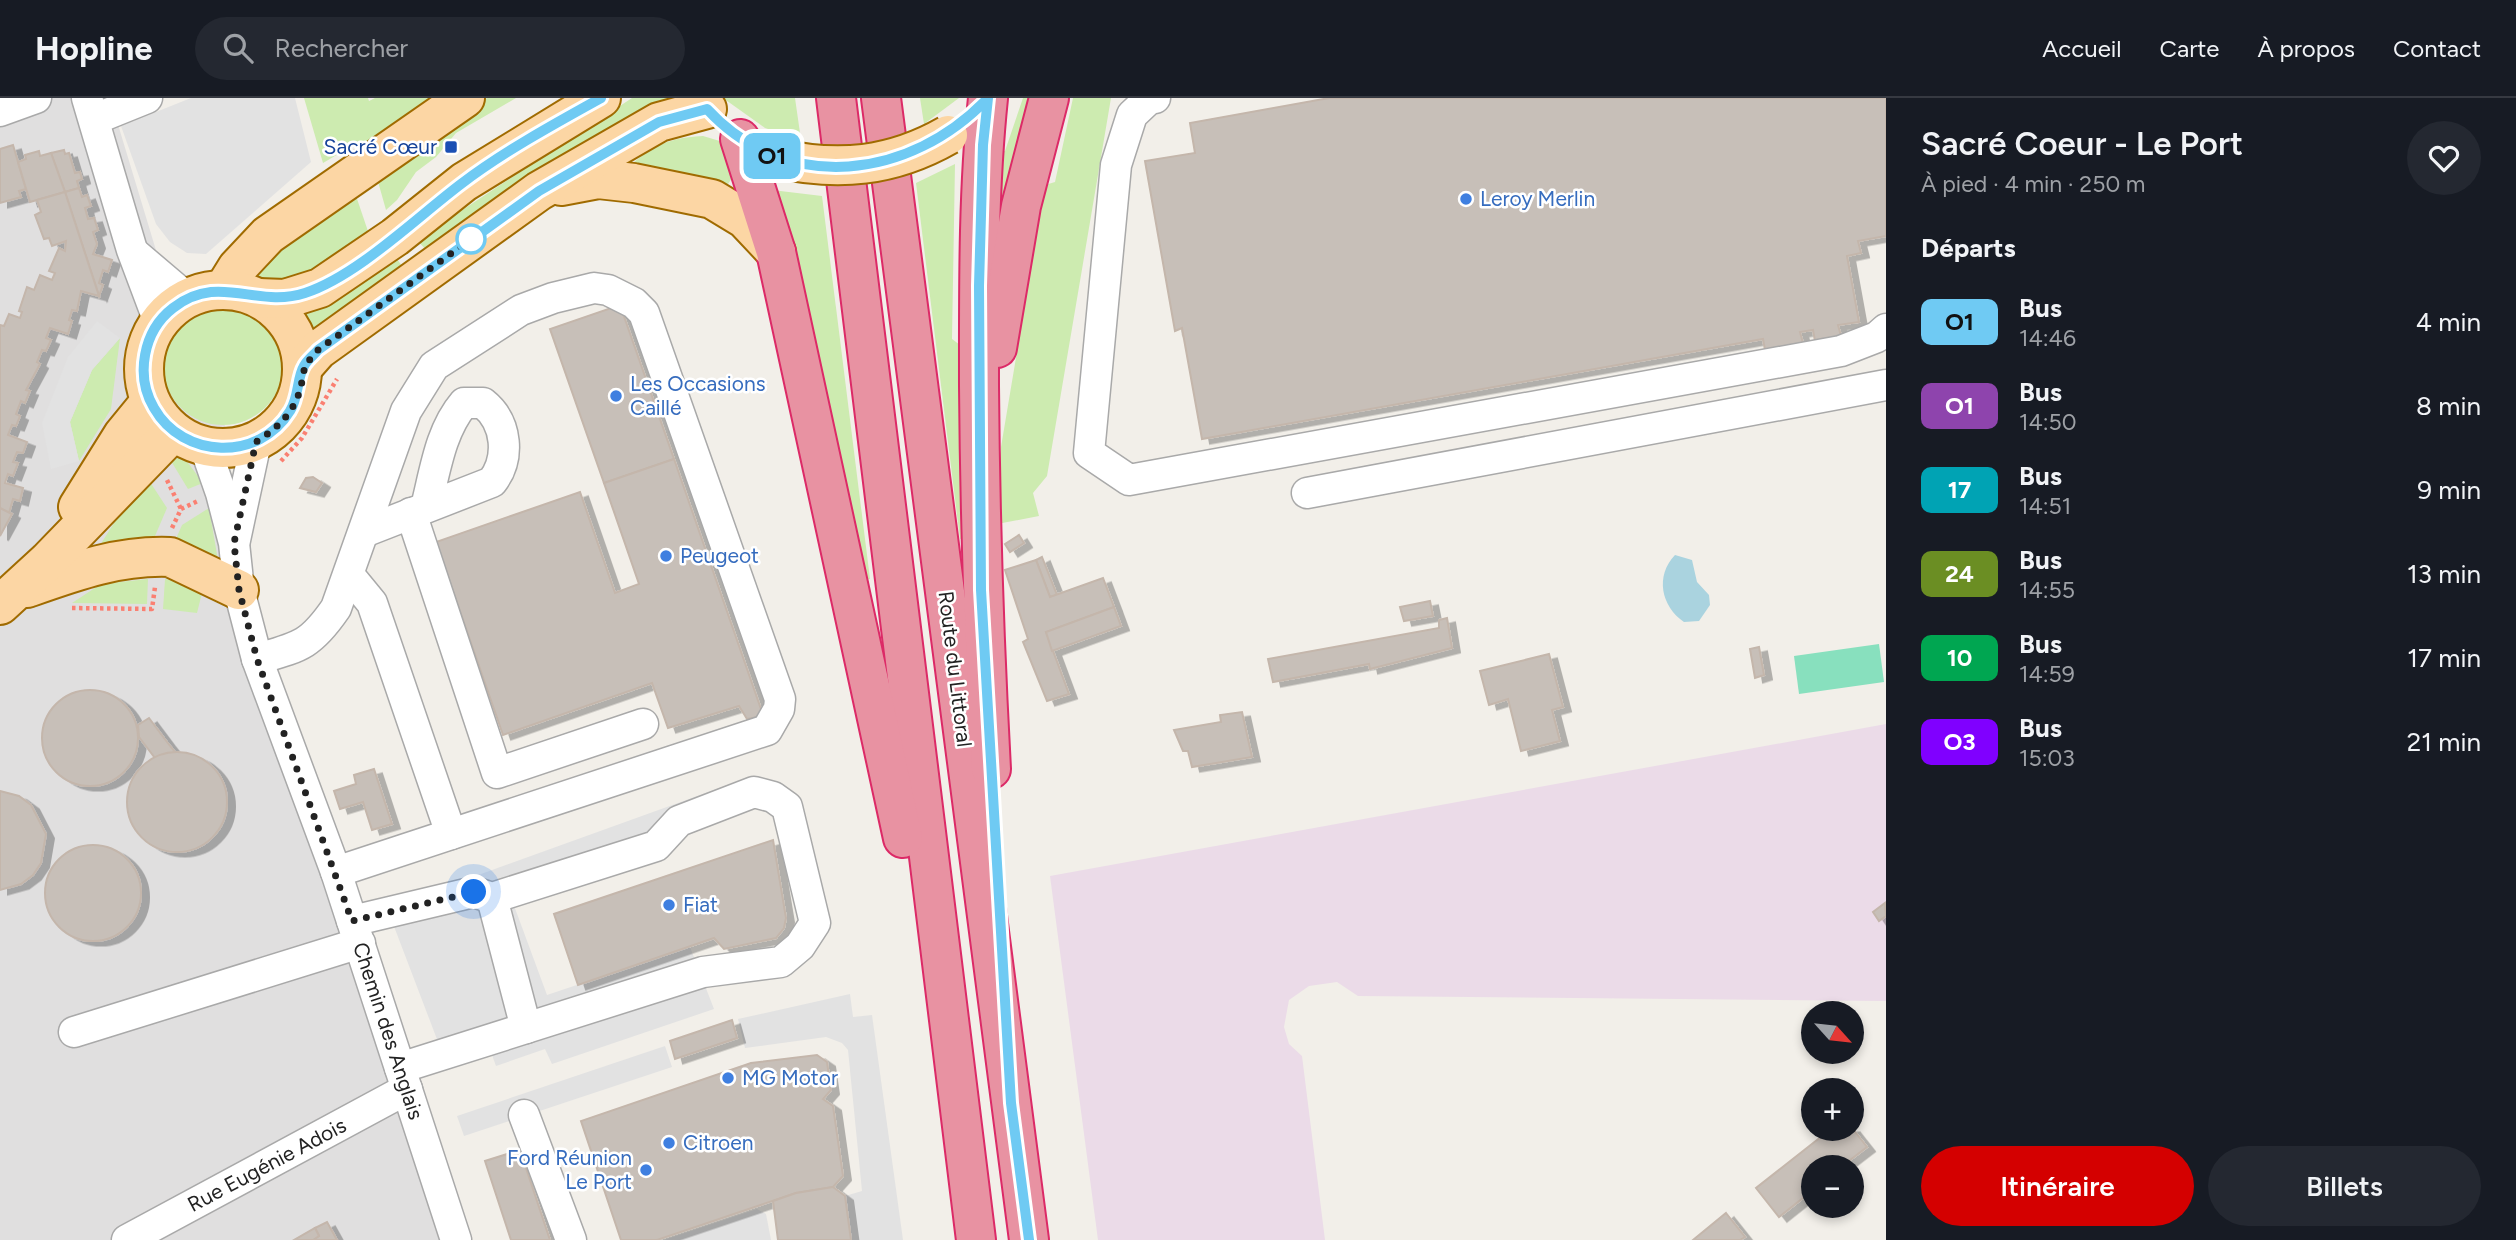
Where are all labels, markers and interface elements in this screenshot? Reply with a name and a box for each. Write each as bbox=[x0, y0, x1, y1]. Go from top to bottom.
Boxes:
search box bbox=[195, 17, 685, 80]
text: Hopline bbox=[35, 29, 153, 68]
icon: search bbox=[219, 29, 257, 67]
text: Rechercher bbox=[275, 32, 408, 64]
text: Accueil bbox=[2042, 34, 2122, 63]
text: Carte bbox=[2160, 34, 2219, 63]
text: À propos bbox=[2257, 34, 2355, 63]
text: Contact bbox=[2393, 34, 2481, 63]
button: heart bbox=[2407, 121, 2481, 195]
text: Sacré Coeur - Le Port bbox=[1921, 124, 2243, 163]
line badge: O1 bbox=[740, 133, 804, 179]
place label: Sacré Cœur bbox=[324, 134, 437, 159]
marker: Sacré Cœur bbox=[443, 139, 459, 155]
text: O1 bbox=[757, 141, 787, 170]
text: À pied · 4 min · 250 m bbox=[1921, 170, 2145, 198]
place label: Leroy Merlin bbox=[1480, 186, 1595, 211]
marker: Leroy Merlin bbox=[1458, 191, 1474, 207]
unlabelled marker bbox=[456, 224, 486, 254]
text: Départs bbox=[1921, 232, 2016, 264]
text: Bus bbox=[2019, 292, 2062, 324]
text: 4 min bbox=[2416, 306, 2481, 338]
text: O1 bbox=[1945, 307, 1974, 336]
text: 14:46 bbox=[2019, 324, 2076, 352]
place label: Les Occasions Caillé bbox=[630, 371, 765, 420]
text: Bus bbox=[2019, 376, 2062, 408]
marker: Les Occasions Caillé bbox=[608, 388, 624, 404]
text: 8 min bbox=[2416, 390, 2481, 422]
text: O1 bbox=[1945, 391, 1974, 420]
text: 14:50 bbox=[2019, 408, 2077, 436]
text: Bus bbox=[2019, 460, 2062, 492]
text: 9 min bbox=[2417, 474, 2481, 506]
text: 17 bbox=[1948, 475, 1971, 504]
text: 14:51 bbox=[2019, 492, 2071, 520]
place label: Peugeot bbox=[680, 543, 759, 568]
text: Bus bbox=[2019, 544, 2062, 576]
marker: Peugeot bbox=[658, 548, 674, 564]
text: 13 min bbox=[2407, 558, 2481, 590]
text: 24 bbox=[1945, 559, 1974, 588]
text: 14:55 bbox=[2019, 576, 2075, 604]
street label: Route du Littoral bbox=[934, 589, 977, 748]
text: Bus bbox=[2019, 628, 2062, 660]
text: 17 min bbox=[2407, 642, 2481, 674]
text: 10 bbox=[1947, 643, 1972, 672]
text: 14:59 bbox=[2019, 660, 2075, 688]
text: Bus bbox=[2019, 712, 2062, 744]
text: 21 min bbox=[2407, 726, 2481, 758]
text: O3 bbox=[1943, 727, 1976, 756]
text: 15:03 bbox=[2019, 744, 2075, 772]
your location bbox=[456, 874, 491, 909]
place label: Fiat bbox=[683, 892, 718, 917]
marker: Fiat bbox=[661, 897, 677, 913]
street label: Chemin des Anglais bbox=[348, 939, 429, 1123]
north arrow bbox=[1801, 1001, 1864, 1064]
map controls bbox=[1801, 1001, 1864, 1218]
place label: MG Motor bbox=[742, 1065, 838, 1090]
marker: MG Motor bbox=[720, 1070, 736, 1086]
button: + bbox=[1801, 1078, 1864, 1141]
street label: Rue Eugénie Adois bbox=[183, 1112, 350, 1217]
place label: Citroen bbox=[683, 1130, 753, 1155]
marker: Citroen bbox=[661, 1135, 677, 1151]
place label: Ford Réunion Le Port bbox=[507, 1145, 632, 1194]
button: Itinéraire bbox=[1921, 1146, 2194, 1226]
button: Billets bbox=[2208, 1146, 2481, 1226]
button: − bbox=[1801, 1155, 1864, 1218]
marker: Ford Réunion Le Port bbox=[638, 1162, 654, 1178]

